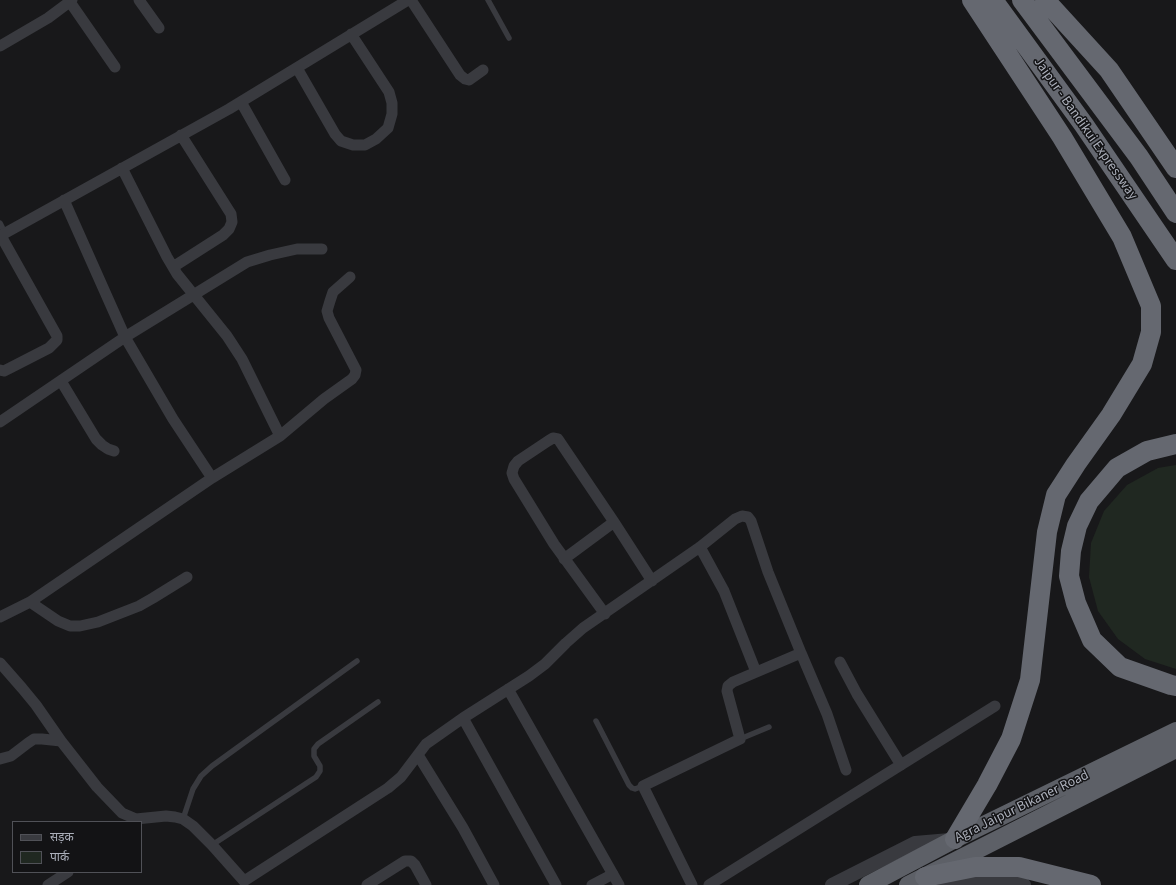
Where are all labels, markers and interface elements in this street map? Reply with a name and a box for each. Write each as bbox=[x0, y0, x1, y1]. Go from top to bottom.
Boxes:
street label: Jaipur - Bandikui Expressway bbox=[1029, 55, 1141, 203]
street label: Agra Jaipur Bikaner Road bbox=[952, 767, 1092, 847]
legend bbox=[12, 821, 142, 873]
text: सड़क bbox=[50, 829, 74, 846]
text: पार्क bbox=[50, 849, 69, 866]

